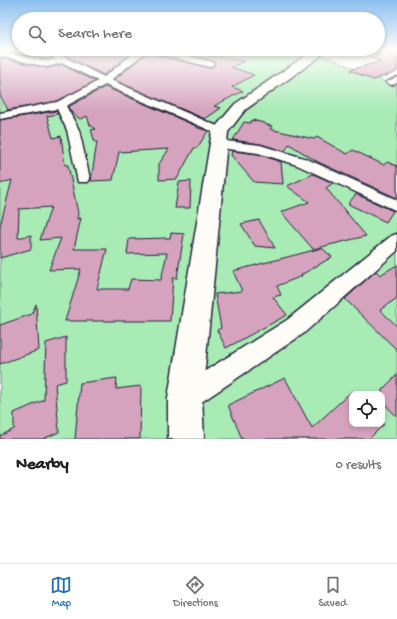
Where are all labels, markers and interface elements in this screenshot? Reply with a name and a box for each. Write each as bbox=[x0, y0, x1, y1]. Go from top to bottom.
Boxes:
search box bbox=[12, 12, 385, 56]
icon: search bbox=[26, 23, 48, 45]
text: Search here bbox=[58, 25, 132, 43]
map controls bbox=[349, 391, 385, 427]
button: locate bbox=[349, 391, 385, 427]
text: Nearby bbox=[16, 455, 69, 475]
text: 0 results bbox=[335, 458, 381, 473]
tab: Map bbox=[50, 574, 72, 610]
tab: Directions bbox=[173, 574, 218, 610]
tab: Saved bbox=[318, 574, 347, 610]

